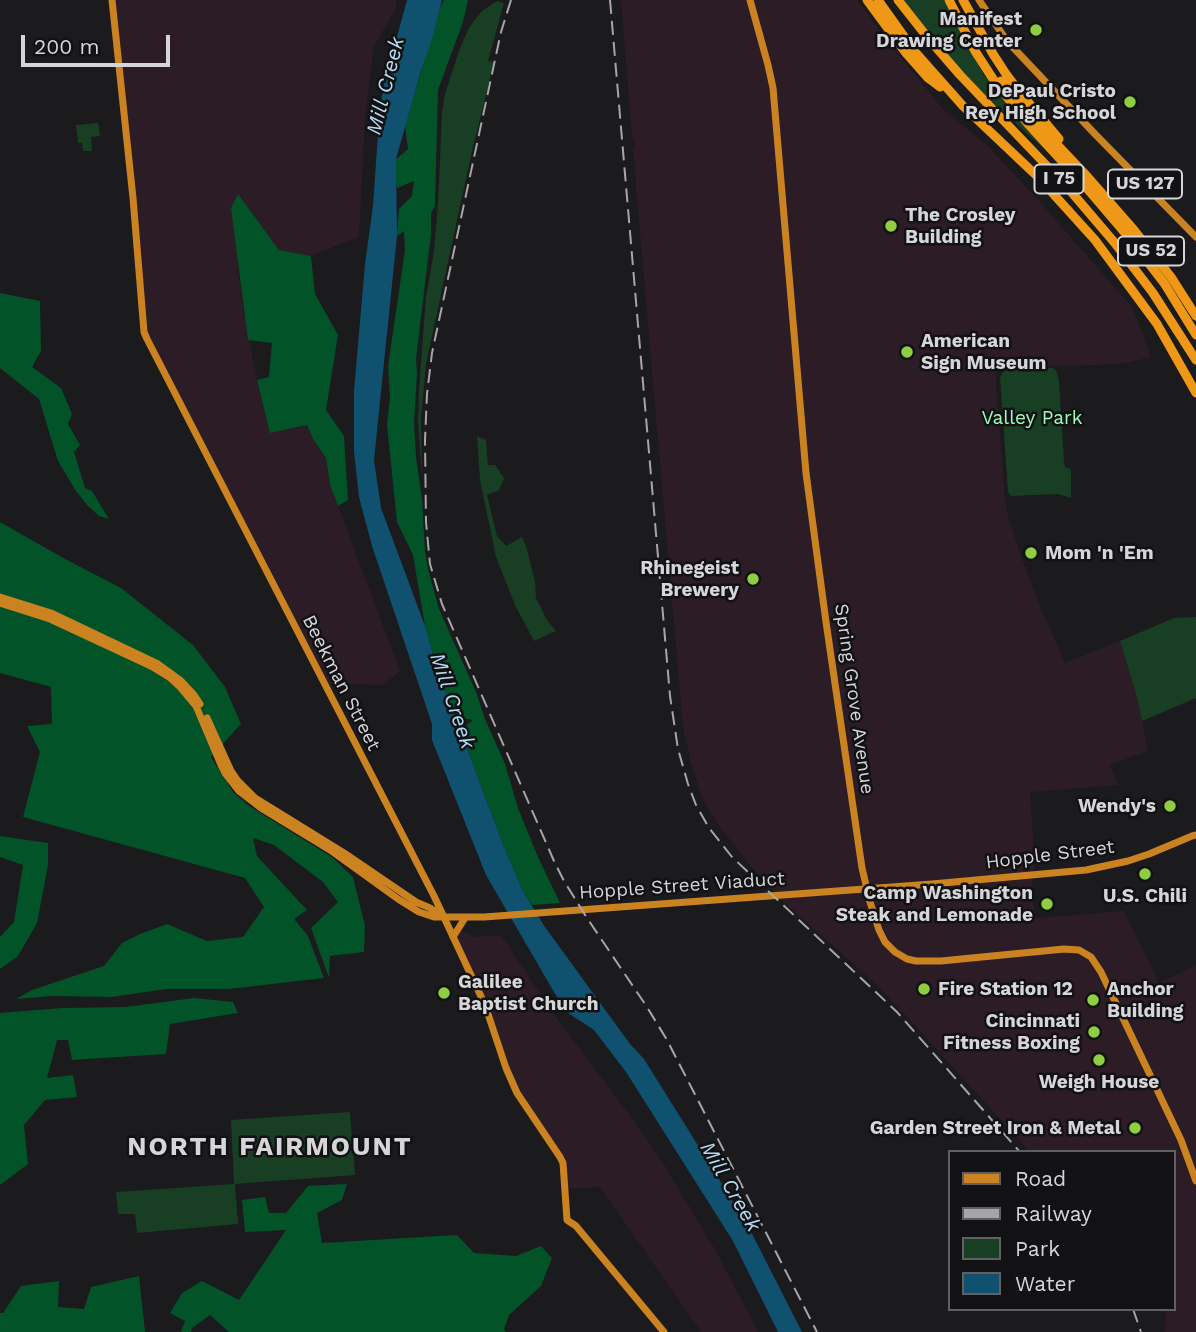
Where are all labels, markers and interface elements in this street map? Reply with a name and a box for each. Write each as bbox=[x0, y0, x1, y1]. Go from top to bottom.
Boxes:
place label: Manifest Drawing Center bbox=[876, 8, 1022, 52]
scale bar bbox=[24, 21, 173, 65]
marker: Manifest Drawing Center bbox=[1028, 22, 1044, 38]
text: 200 m bbox=[34, 34, 100, 59]
water label: Mill Creek bbox=[362, 34, 410, 138]
place label: DePaul Cristo Rey High School bbox=[965, 80, 1116, 124]
marker: DePaul Cristo Rey High School bbox=[1122, 94, 1138, 110]
road number: I 75 bbox=[1034, 164, 1084, 194]
road number: US 127 bbox=[1108, 169, 1182, 198]
place label: The Crosley Building bbox=[905, 204, 1016, 248]
marker: The Crosley Building bbox=[883, 218, 899, 234]
road number: US 52 bbox=[1118, 236, 1184, 265]
place label: American Sign Museum bbox=[921, 330, 1046, 374]
marker: American Sign Museum bbox=[899, 344, 915, 360]
park label: Valley Park bbox=[981, 407, 1083, 429]
place label: Mom 'n 'Em bbox=[1045, 542, 1154, 564]
marker: Mom 'n 'Em bbox=[1023, 545, 1039, 561]
place label: Rhinegeist Brewery bbox=[640, 557, 739, 601]
marker: Rhinegeist Brewery bbox=[745, 571, 761, 587]
street label: Spring Grove Avenue bbox=[829, 602, 879, 796]
street label: Beekman Street bbox=[297, 611, 385, 755]
water label: Mill Creek bbox=[424, 650, 480, 752]
place label: Wendy's bbox=[1078, 795, 1156, 817]
marker: Wendy's bbox=[1162, 798, 1178, 814]
street label: Hopple Street bbox=[984, 836, 1116, 874]
marker: U.S. Chili bbox=[1137, 866, 1153, 882]
street label: Hopple Street Viaduct bbox=[578, 867, 786, 905]
place label: Camp Washington Steak and Lemonade bbox=[836, 882, 1033, 926]
place label: U.S. Chili bbox=[1103, 885, 1187, 907]
marker: Camp Washington Steak and Lemonade bbox=[1039, 896, 1055, 912]
place label: Galilee Baptist Church bbox=[458, 971, 599, 1015]
place label: Fire Station 12 bbox=[938, 978, 1073, 1000]
place label: Anchor Building bbox=[1107, 978, 1183, 1022]
marker: Fire Station 12 bbox=[916, 981, 932, 997]
marker: Galilee Baptist Church bbox=[436, 985, 452, 1001]
marker: Anchor Building bbox=[1085, 992, 1101, 1008]
place label: Cincinnati Fitness Boxing bbox=[943, 1010, 1080, 1054]
marker: Cincinnati Fitness Boxing bbox=[1086, 1024, 1102, 1040]
marker: Weigh House bbox=[1091, 1052, 1107, 1068]
place label: Weigh House bbox=[1039, 1071, 1159, 1093]
place label: Garden Street Iron & Metal bbox=[870, 1117, 1121, 1139]
marker: Garden Street Iron & Metal bbox=[1127, 1120, 1143, 1136]
district label: NORTH FAIRMOUNT bbox=[129, 1131, 411, 1163]
water label: Mill Creek bbox=[694, 1137, 766, 1237]
legend bbox=[948, 1150, 1175, 1311]
text: Road bbox=[1015, 1166, 1066, 1191]
text: Railway bbox=[1015, 1201, 1092, 1226]
text: Park bbox=[1015, 1236, 1060, 1261]
text: Water bbox=[1015, 1271, 1075, 1296]

